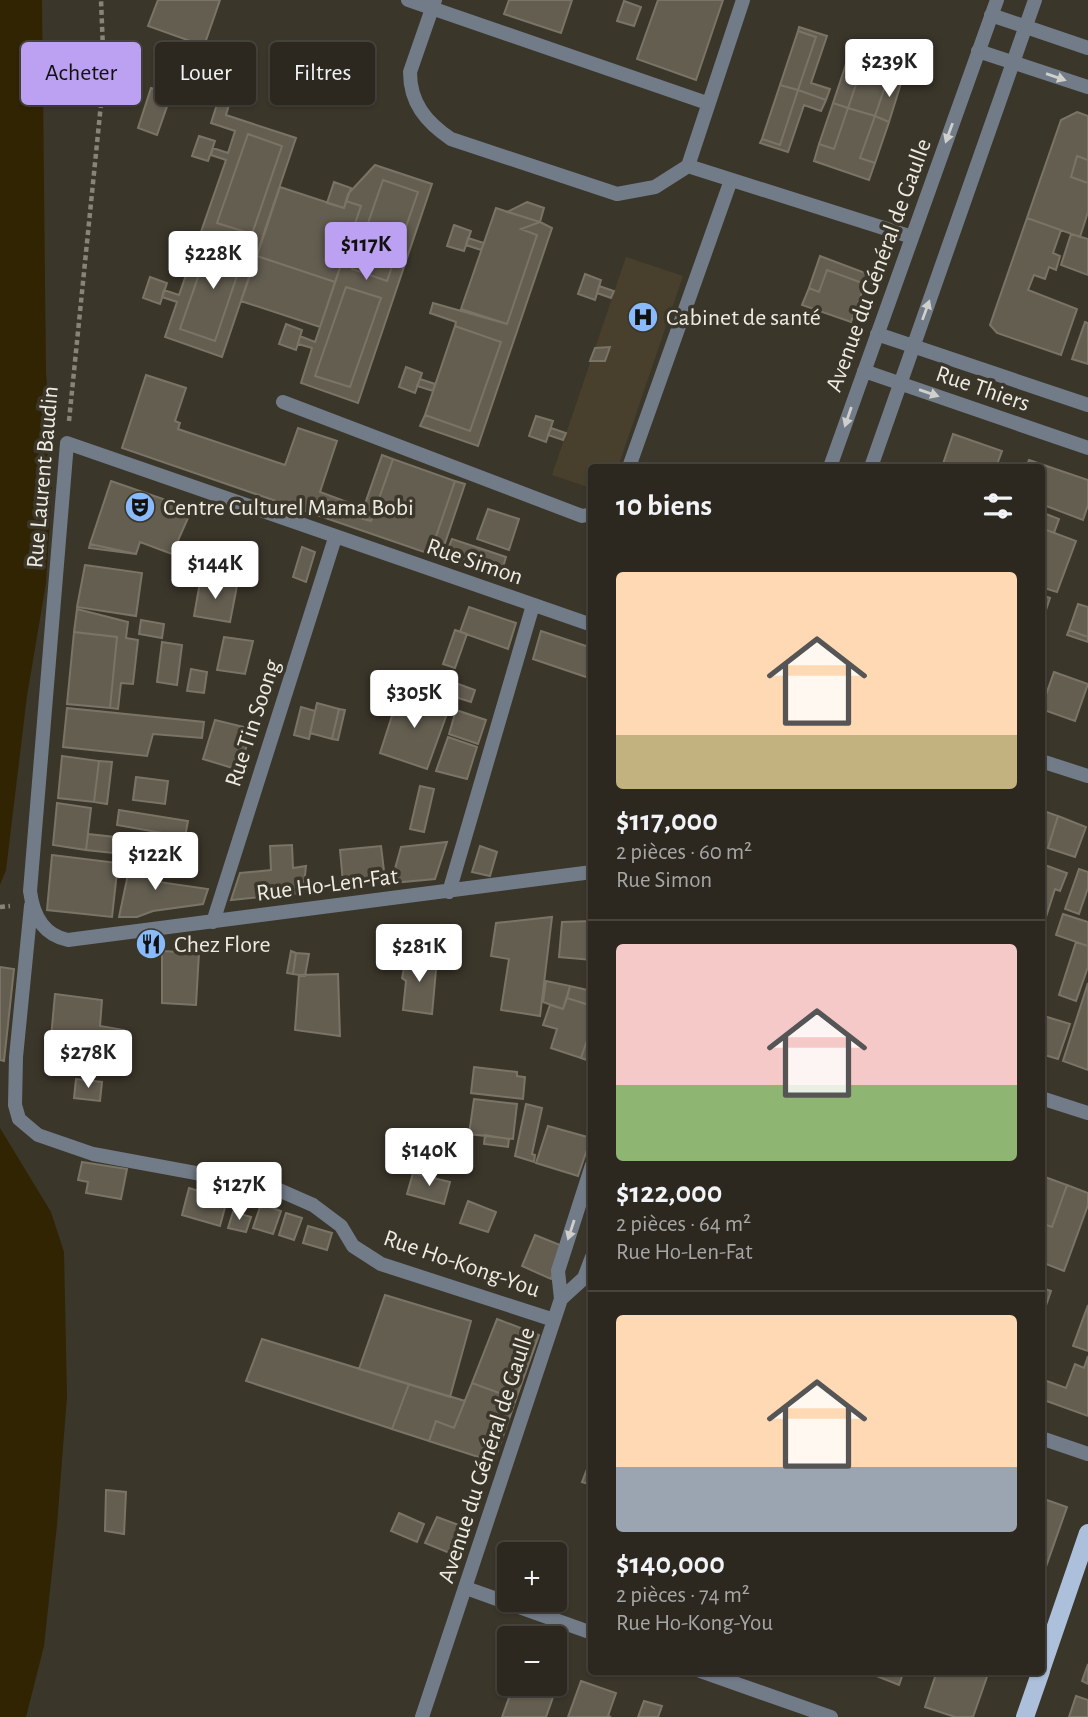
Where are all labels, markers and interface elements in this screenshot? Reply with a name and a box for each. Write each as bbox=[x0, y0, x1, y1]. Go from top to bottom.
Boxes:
pin: $239K bbox=[840, 40, 938, 99]
chip: Acheter bbox=[21, 42, 141, 105]
chip: Louer bbox=[155, 42, 256, 105]
chip: Filtres bbox=[270, 42, 375, 105]
text: $239K bbox=[861, 50, 917, 73]
one-way arrow bbox=[1046, 72, 1067, 83]
one-way arrow bbox=[943, 123, 954, 144]
street label: Avenue du Général de Gaulle bbox=[822, 136, 936, 395]
pin: $117K bbox=[317, 222, 415, 282]
pin: $228K bbox=[164, 232, 262, 291]
text: $117K bbox=[341, 233, 391, 256]
text: $228K bbox=[185, 242, 241, 265]
hospital icon: Cabinet de santé bbox=[626, 300, 660, 334]
one-way arrow bbox=[921, 300, 932, 321]
place label: Cabinet de santé bbox=[666, 306, 821, 330]
street label: Rue Thiers bbox=[933, 362, 1033, 416]
street label: Rue Laurent Baudin bbox=[23, 385, 63, 569]
one-way arrow bbox=[918, 388, 939, 399]
one-way arrow bbox=[842, 406, 853, 427]
icon: filters bbox=[979, 487, 1017, 525]
theatre icon: Centre Culturel Mama Bobi bbox=[123, 490, 157, 524]
text: 10 biens bbox=[616, 491, 712, 521]
place label: Centre Culturel Mama Bobi bbox=[163, 496, 414, 520]
street label: Rue Simon bbox=[423, 534, 526, 590]
pin: $144K bbox=[166, 542, 264, 601]
text: $144K bbox=[187, 552, 243, 575]
icon: home bbox=[754, 618, 880, 744]
street label: Rue Tin Soong bbox=[221, 656, 285, 790]
pin: $305K bbox=[365, 670, 463, 730]
text: $305K bbox=[386, 681, 442, 704]
text: $117,000 bbox=[616, 806, 718, 836]
pin: $122K bbox=[106, 832, 204, 892]
text: 2 pièces · 60 m² bbox=[616, 841, 752, 864]
text: $122K bbox=[128, 843, 182, 866]
street label: Rue Ho-Len-Fat bbox=[255, 864, 400, 906]
text: Rue Simon bbox=[616, 869, 712, 892]
pin: $281K bbox=[370, 925, 468, 984]
restaurant icon: Chez Flore bbox=[134, 927, 168, 961]
place label: Chez Flore bbox=[174, 933, 271, 957]
text: $281K bbox=[392, 935, 446, 958]
icon: home bbox=[754, 990, 880, 1116]
pin: $278K bbox=[39, 1030, 137, 1090]
text: $278K bbox=[60, 1041, 116, 1064]
pin: $140K bbox=[380, 1128, 478, 1188]
text: $140K bbox=[401, 1139, 457, 1162]
pin: $127K bbox=[190, 1162, 288, 1222]
text: $127K bbox=[213, 1173, 265, 1196]
text: $122,000 bbox=[616, 1178, 722, 1208]
text: 2 pièces · 64 m² bbox=[616, 1213, 751, 1236]
one-way arrow bbox=[565, 1219, 575, 1240]
street label: Rue Ho-Kong-You bbox=[380, 1226, 543, 1302]
text: Rue Ho-Len-Fat bbox=[616, 1241, 753, 1264]
street label: Avenue du Général de Gaulle bbox=[434, 1324, 540, 1586]
icon: home bbox=[754, 1361, 880, 1487]
map controls bbox=[497, 1542, 567, 1696]
button: + bbox=[497, 1542, 567, 1612]
text: $140,000 bbox=[616, 1549, 725, 1579]
text: 2 pièces · 74 m² bbox=[616, 1584, 750, 1607]
text: Rue Ho-Kong-You bbox=[616, 1612, 773, 1635]
button: − bbox=[497, 1626, 567, 1696]

